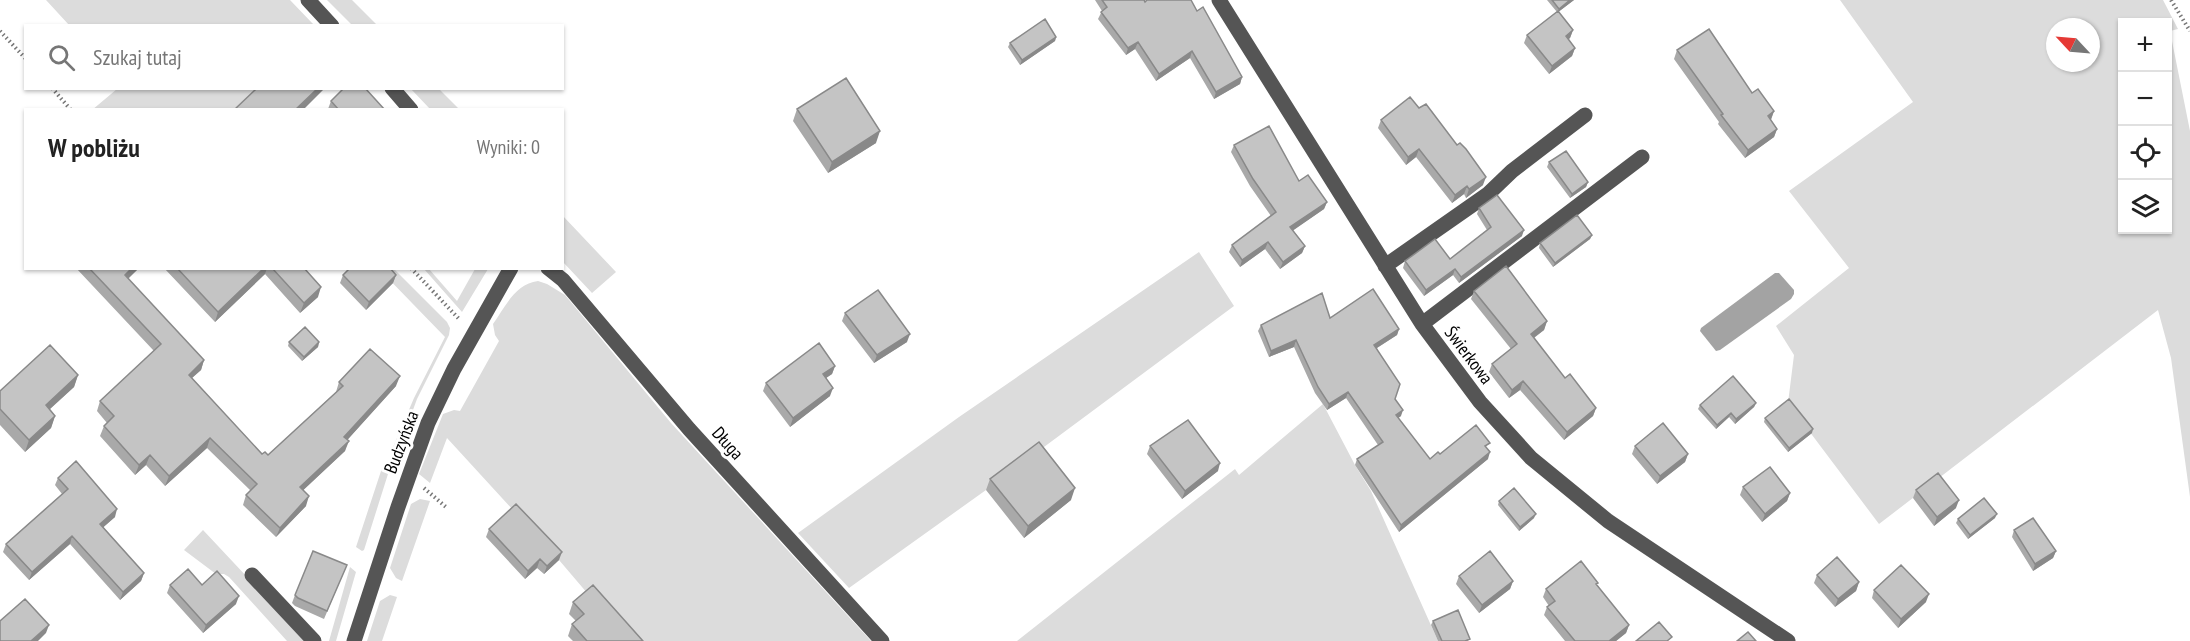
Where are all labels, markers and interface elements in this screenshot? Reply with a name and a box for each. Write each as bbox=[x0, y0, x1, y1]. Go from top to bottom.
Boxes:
north arrow bbox=[2046, 18, 2100, 72]
map controls bbox=[2118, 18, 2172, 234]
button: + bbox=[2118, 18, 2172, 72]
search box bbox=[24, 24, 564, 90]
icon: search bbox=[45, 41, 78, 74]
text: Szukaj tutaj bbox=[93, 43, 182, 71]
button: − bbox=[2118, 72, 2172, 126]
button: locate bbox=[2118, 126, 2172, 180]
text: W pobliżu bbox=[48, 131, 140, 164]
text: Wyniki: 0 bbox=[477, 134, 540, 160]
button: layers bbox=[2118, 180, 2172, 234]
street label: Świerkowa bbox=[1440, 321, 1498, 389]
street label: Budzyńska bbox=[379, 407, 423, 477]
street label: Długa bbox=[707, 422, 749, 464]

